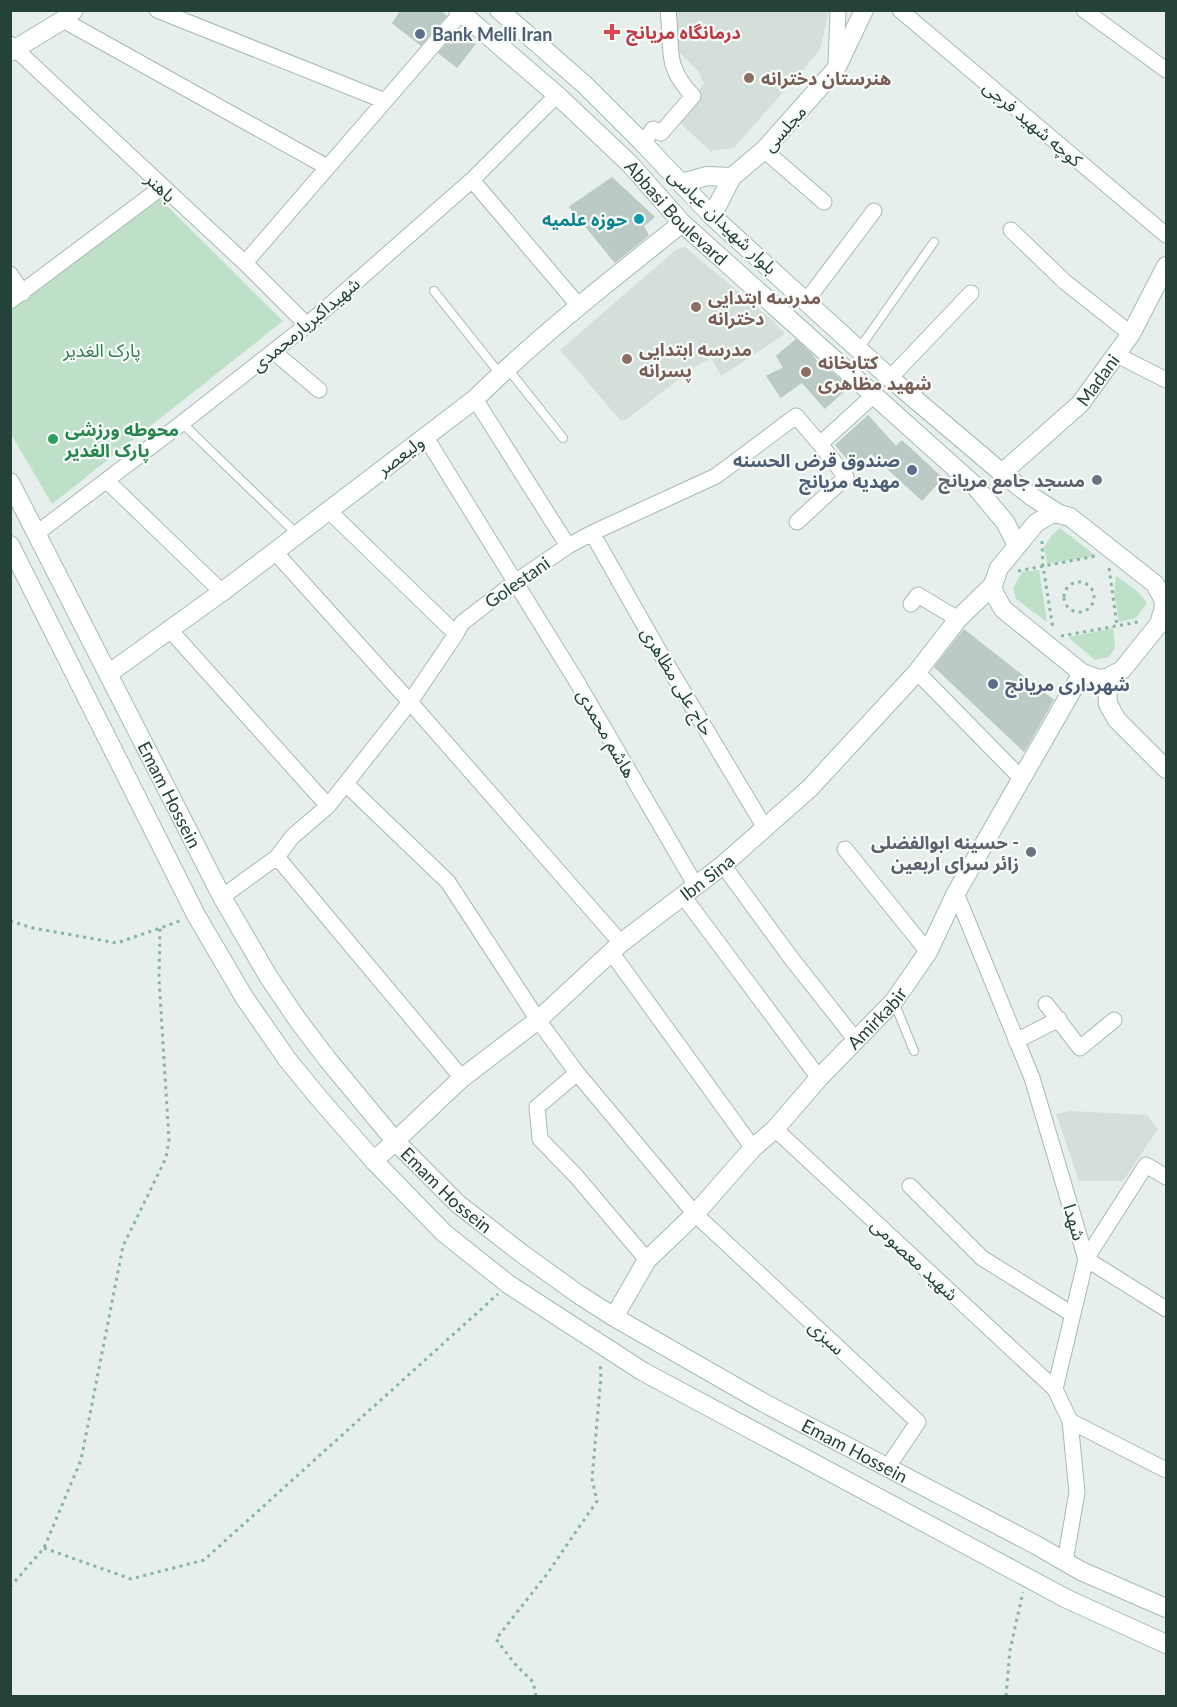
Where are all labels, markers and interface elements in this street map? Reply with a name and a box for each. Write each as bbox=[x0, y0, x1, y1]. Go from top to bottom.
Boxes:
place label: درمانگاه مریانج bbox=[626, 21, 741, 46]
place label: Bank Melli Iran bbox=[432, 23, 552, 45]
marker: درمانگاه مریانج bbox=[603, 23, 621, 41]
marker: Bank Melli Iran bbox=[413, 27, 427, 41]
place label: هنرستان دخترانه bbox=[761, 67, 891, 90]
marker: هنرستان دخترانه bbox=[742, 71, 756, 85]
street label: کوچه شهید فرجی bbox=[978, 75, 1087, 172]
street label: مجلسی bbox=[757, 100, 811, 156]
street label: Abbasi Boulevard bbox=[621, 155, 732, 269]
street label: بلوار شهیدان عباسی bbox=[663, 163, 782, 279]
street label: باهنر bbox=[140, 167, 181, 207]
place label: حوزه علمیه bbox=[542, 208, 627, 231]
marker: حوزه علمیه bbox=[632, 212, 646, 226]
street label: شهیداکبریارمحمدی bbox=[246, 272, 364, 377]
place label: مدرسه ابتدایی دخترانه bbox=[708, 286, 821, 330]
marker: مدرسه ابتدایی دخترانه bbox=[689, 300, 703, 314]
place label: مدرسه ابتدایی پسرانه bbox=[639, 338, 752, 383]
park label: پارک الغدیر bbox=[62, 339, 141, 362]
street label: Madani bbox=[1071, 350, 1124, 410]
place label: کتابخانه شهید مظاهری bbox=[818, 351, 932, 395]
marker: مدرسه ابتدایی پسرانه bbox=[620, 352, 634, 366]
marker: کتابخانه شهید مظاهری bbox=[799, 365, 813, 379]
place label: محوطه ورزشی پارک الغدیر bbox=[64, 418, 179, 463]
street label: ولیعصر bbox=[371, 430, 428, 481]
marker: محوطه ورزشی پارک الغدیر bbox=[46, 432, 60, 446]
place label: صندوق قرض الحسنه مهدیه مریانج bbox=[733, 449, 900, 495]
marker: صندوق قرض الحسنه مهدیه مریانج bbox=[905, 463, 919, 477]
place label: مسجد جامع مریانج bbox=[938, 469, 1085, 494]
marker: مسجد جامع مریانج bbox=[1090, 473, 1104, 487]
street label: Golestani bbox=[480, 552, 554, 612]
street label: حاج علی مظاهری bbox=[634, 623, 719, 741]
place label: شهرداری مریانج bbox=[1005, 673, 1130, 698]
marker: شهرداری مریانج bbox=[986, 677, 1000, 691]
street label: هاشم محمدی bbox=[570, 685, 641, 783]
street label: Emam Hossein bbox=[133, 738, 206, 851]
place label: حسینه ابوالفضلی - زائر سرای اربعین bbox=[871, 831, 1019, 875]
marker: حسینه ابوالفضلی - زائر سرای اربعین bbox=[1024, 845, 1038, 859]
street label: Ibn Sina bbox=[675, 849, 739, 905]
street label: Amirkabir bbox=[842, 983, 911, 1054]
street label: Emam Hossein bbox=[396, 1142, 497, 1237]
street label: شهدا bbox=[1059, 1201, 1091, 1243]
street label: شهید معصومی bbox=[866, 1213, 963, 1306]
street label: سبزی bbox=[804, 1315, 850, 1360]
street label: Emam Hossein bbox=[798, 1414, 912, 1487]

